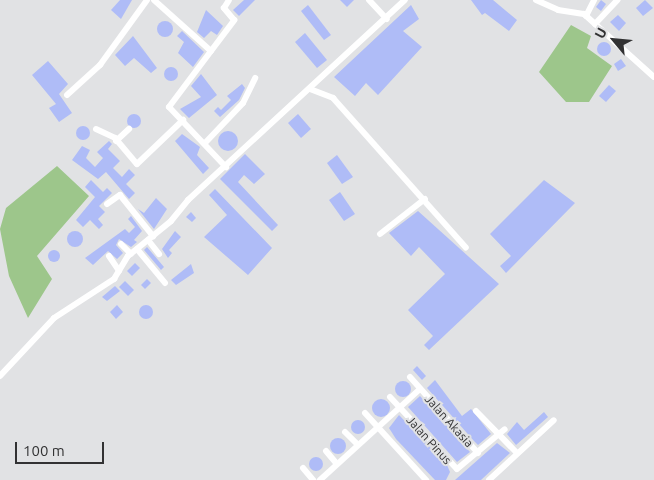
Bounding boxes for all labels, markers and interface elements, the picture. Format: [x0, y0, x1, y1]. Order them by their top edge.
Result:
north arrow [589, 15, 639, 65]
text: U [591, 25, 610, 41]
street label: Jalan Akasia [422, 392, 476, 450]
street label: Jalan Pinus [404, 413, 454, 467]
scale bar [18, 432, 106, 464]
text: 100 m [23, 442, 65, 459]

